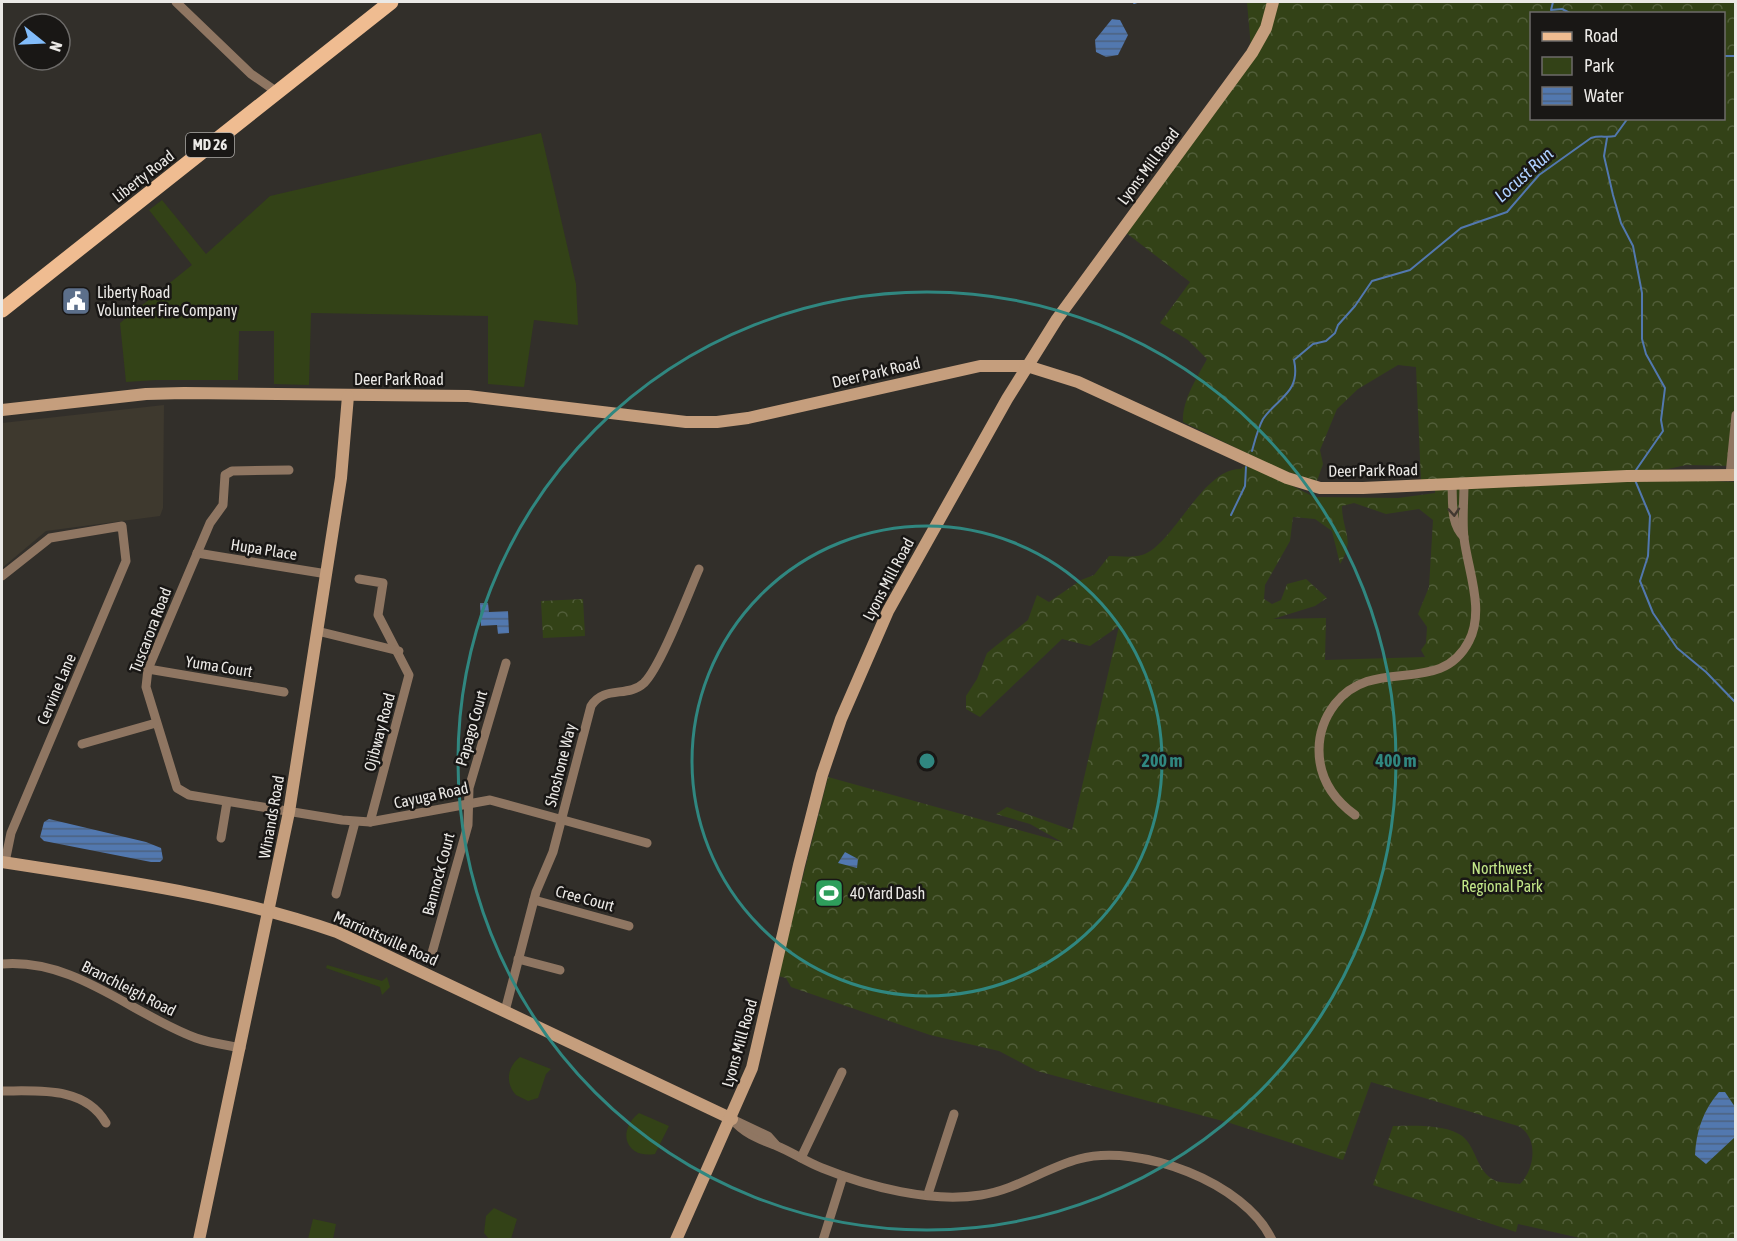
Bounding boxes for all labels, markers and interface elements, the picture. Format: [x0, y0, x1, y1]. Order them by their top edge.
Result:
north arrow [12, 12, 72, 72]
legend [1530, 12, 1725, 120]
text: Road [1584, 25, 1618, 46]
text: N [46, 39, 66, 54]
text: Park [1584, 55, 1614, 76]
text: Water [1584, 85, 1624, 106]
street label: Lyons Mill Road [1113, 124, 1183, 208]
road number: MD 26 [186, 133, 234, 157]
water label: Locust Run [1490, 143, 1557, 206]
street label: Liberty Road [109, 146, 178, 206]
place label: Liberty Road Volunteer Fire Company [97, 283, 238, 320]
public building icon: Liberty Road Volunteer Fire Company [60, 285, 92, 317]
street label: Deer Park Road [830, 353, 922, 391]
street label: Deer Park Road [354, 370, 444, 388]
street label: Deer Park Road [1328, 460, 1418, 480]
one-way arrow [1447, 507, 1460, 517]
street label: Hupa Place [229, 535, 298, 564]
street label: Lyons Mill Road [859, 535, 918, 624]
street label: Tuscarora Road [126, 585, 174, 675]
street label: Cervine Lane [33, 651, 79, 727]
street label: Yuma Court [184, 652, 254, 680]
street label: Papago Court [452, 688, 491, 768]
street label: Ojibway Road [360, 691, 399, 773]
street label: Shoshone Way [541, 721, 580, 809]
text: 200 m [1142, 750, 1182, 771]
text: 400 m [1375, 750, 1416, 771]
centre of rings [917, 751, 937, 771]
street label: Winands Road [255, 774, 287, 860]
street label: Cayuga Road [392, 778, 470, 813]
street label: Bannock Court [418, 830, 458, 917]
park label: Northwest Regional Park [1461, 859, 1543, 896]
sports icon: 40 Yard Dash [813, 877, 845, 909]
street label: Cree Court [554, 882, 617, 915]
place label: 40 Yard Dash [850, 884, 925, 902]
street label: Marriottsville Road [331, 907, 441, 969]
street label: Branchleigh Road [78, 957, 179, 1020]
street label: Lyons Mill Road [718, 997, 761, 1089]

